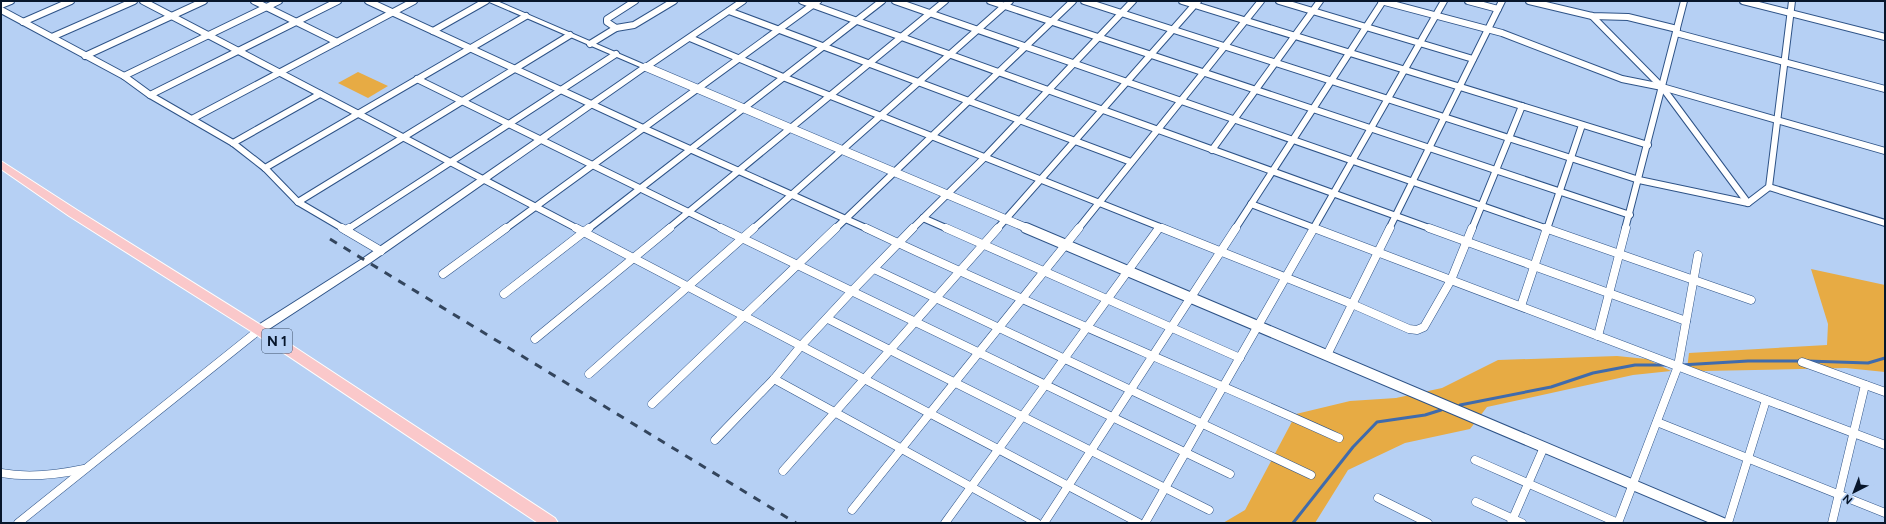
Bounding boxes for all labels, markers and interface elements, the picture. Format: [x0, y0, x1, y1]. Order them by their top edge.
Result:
road number: N 1 [262, 329, 292, 353]
north arrow [1834, 472, 1874, 512]
text: N [1840, 491, 1855, 507]

